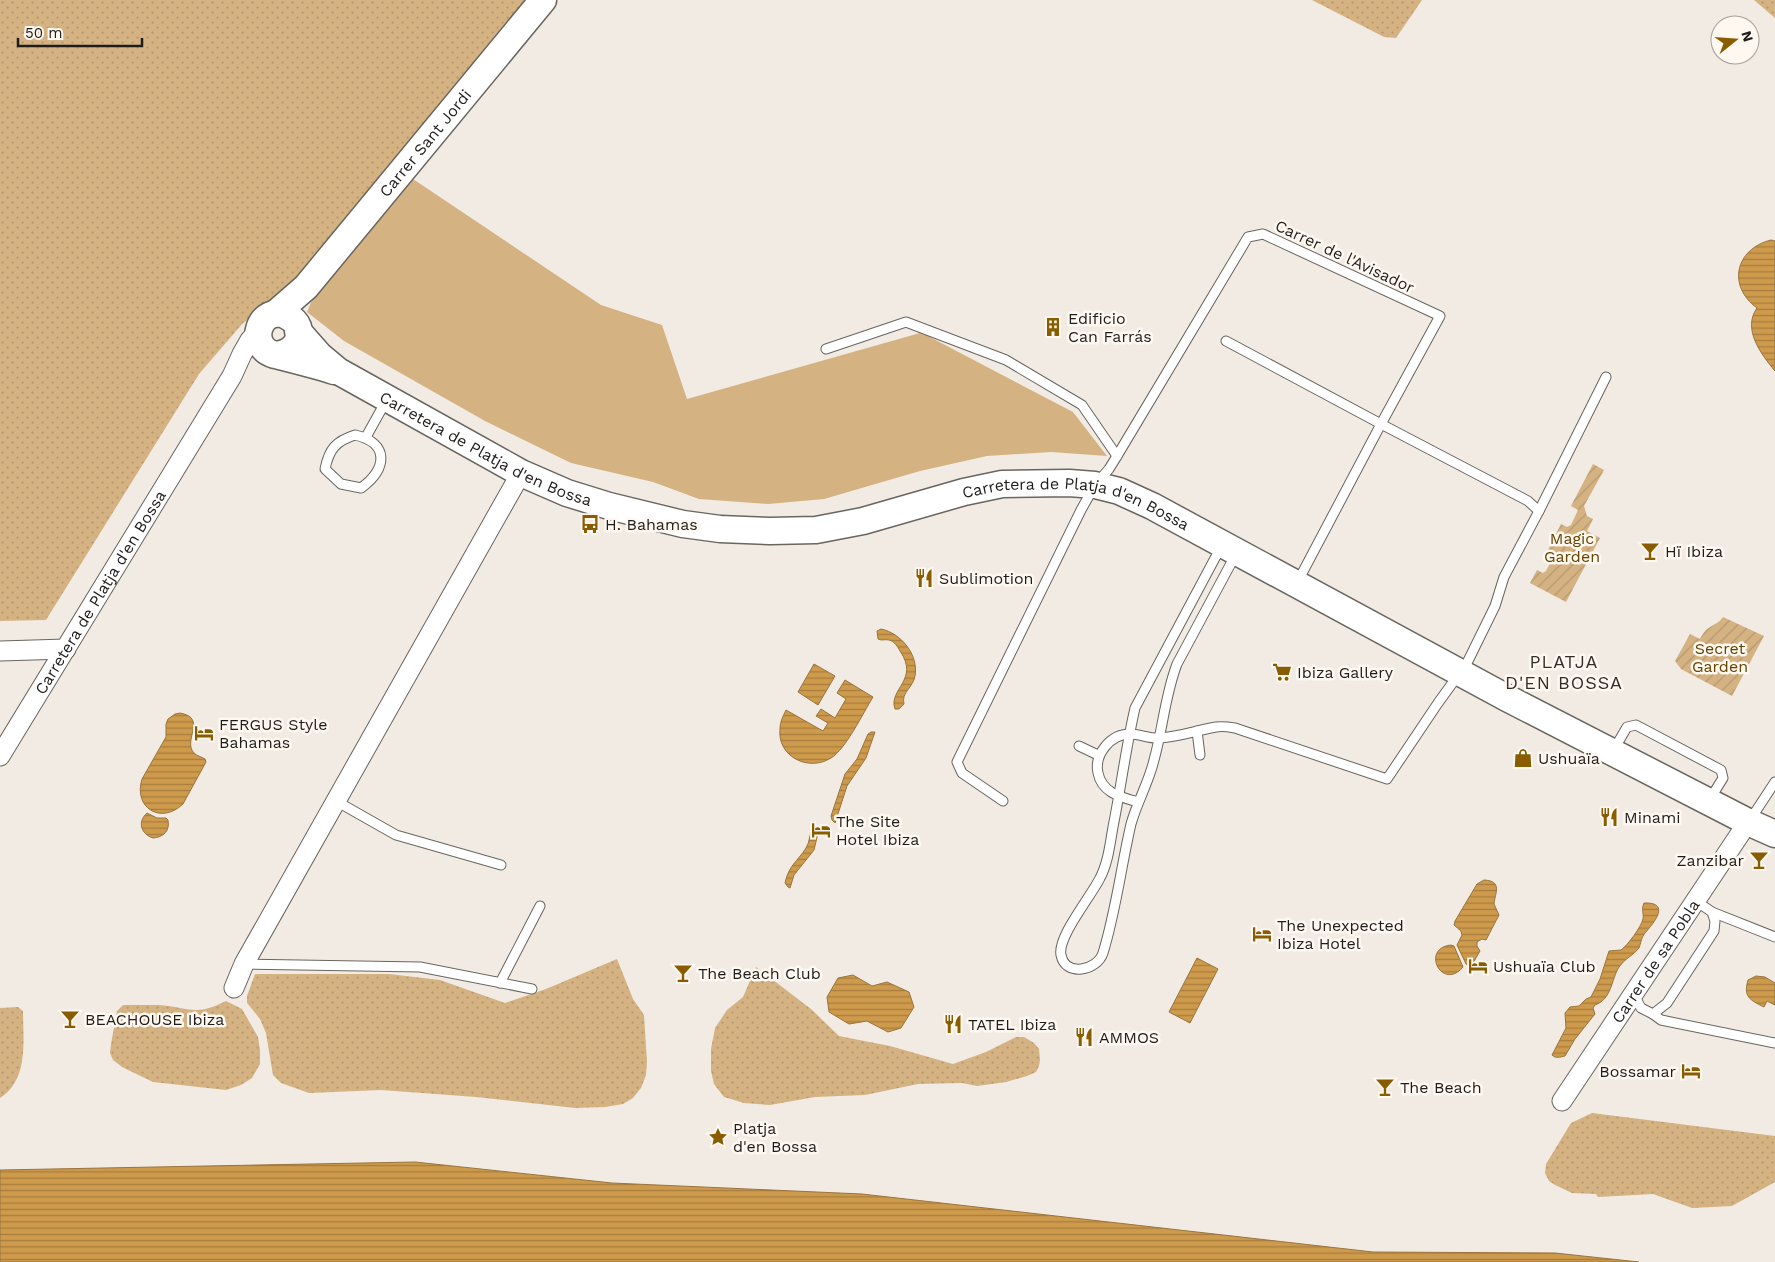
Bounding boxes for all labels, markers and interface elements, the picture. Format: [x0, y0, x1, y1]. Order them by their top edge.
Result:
scale bar [18, 15, 141, 47]
north arrow [1710, 15, 1760, 65]
text: 50 m [25, 24, 62, 42]
text: N [1738, 29, 1757, 43]
street label: Carrer Sant Jordi [376, 86, 475, 201]
street label: Carrer de l'Avisador [1272, 216, 1418, 297]
place label: Edificio Can Farrás [1068, 309, 1152, 346]
building icon: Edificio Can Farrás [1042, 316, 1064, 338]
street label: Carretera de Platja d'en Bossa [376, 387, 594, 510]
street label: Carretera de Platja d'en Bossa [960, 474, 1192, 534]
street label: Carretera de Platja d'en Bossa [31, 487, 170, 698]
bus stop icon: H. Bahamas [579, 513, 601, 535]
place label: H. Bahamas [605, 515, 698, 534]
park label: Magic Garden [1544, 529, 1600, 566]
bar icon: Hï Ibiza [1639, 540, 1661, 562]
place label: Hï Ibiza [1665, 542, 1723, 561]
restaurant icon: Sublimotion [913, 567, 935, 589]
place label: Sublimotion [939, 569, 1033, 588]
park label: Secret Garden [1692, 639, 1748, 676]
district label: PLATJA D'EN BOSSA [1505, 651, 1623, 693]
supermarket icon: Ibiza Gallery [1271, 661, 1293, 683]
place label: Ibiza Gallery [1297, 663, 1394, 682]
place label: FERGUS Style Bahamas [219, 715, 327, 752]
hotel icon: FERGUS Style Bahamas [193, 722, 215, 744]
shop icon: Ushuaïa [1512, 747, 1534, 769]
place label: Ushuaïa [1538, 749, 1600, 768]
restaurant icon: Minami [1598, 806, 1620, 828]
place label: Minami [1624, 808, 1680, 827]
place label: The Site Hotel Ibiza [836, 812, 919, 849]
hotel icon: The Site Hotel Ibiza [810, 819, 832, 841]
bar icon: Zanzibar [1748, 849, 1770, 871]
place label: Zanzibar [1677, 851, 1744, 870]
street label: Carrer de sa Pobla [1608, 896, 1704, 1027]
place label: The Unexpected Ibiza Hotel [1277, 916, 1404, 953]
hotel icon: The Unexpected Ibiza Hotel [1251, 923, 1273, 945]
hotel icon: Ushuaïa Club [1467, 955, 1489, 977]
place label: Ushuaïa Club [1493, 957, 1596, 976]
bar icon: The Beach Club [672, 962, 694, 984]
place label: The Beach Club [698, 964, 821, 983]
bar icon: BEACHOUSE Ibiza [59, 1008, 81, 1030]
place label: BEACHOUSE Ibiza [85, 1010, 224, 1029]
restaurant icon: TATEL Ibiza [942, 1013, 964, 1035]
place label: TATEL Ibiza [968, 1015, 1056, 1034]
restaurant icon: AMMOS [1073, 1026, 1095, 1048]
place label: AMMOS [1099, 1028, 1159, 1047]
hotel icon: Bossamar [1680, 1060, 1702, 1082]
place label: Bossamar [1599, 1062, 1676, 1081]
bar icon: The Beach [1374, 1076, 1396, 1098]
place label: The Beach [1400, 1078, 1482, 1097]
place label: Platja d'en Bossa [733, 1119, 817, 1156]
place icon: Platja d'en Bossa [707, 1126, 729, 1148]

